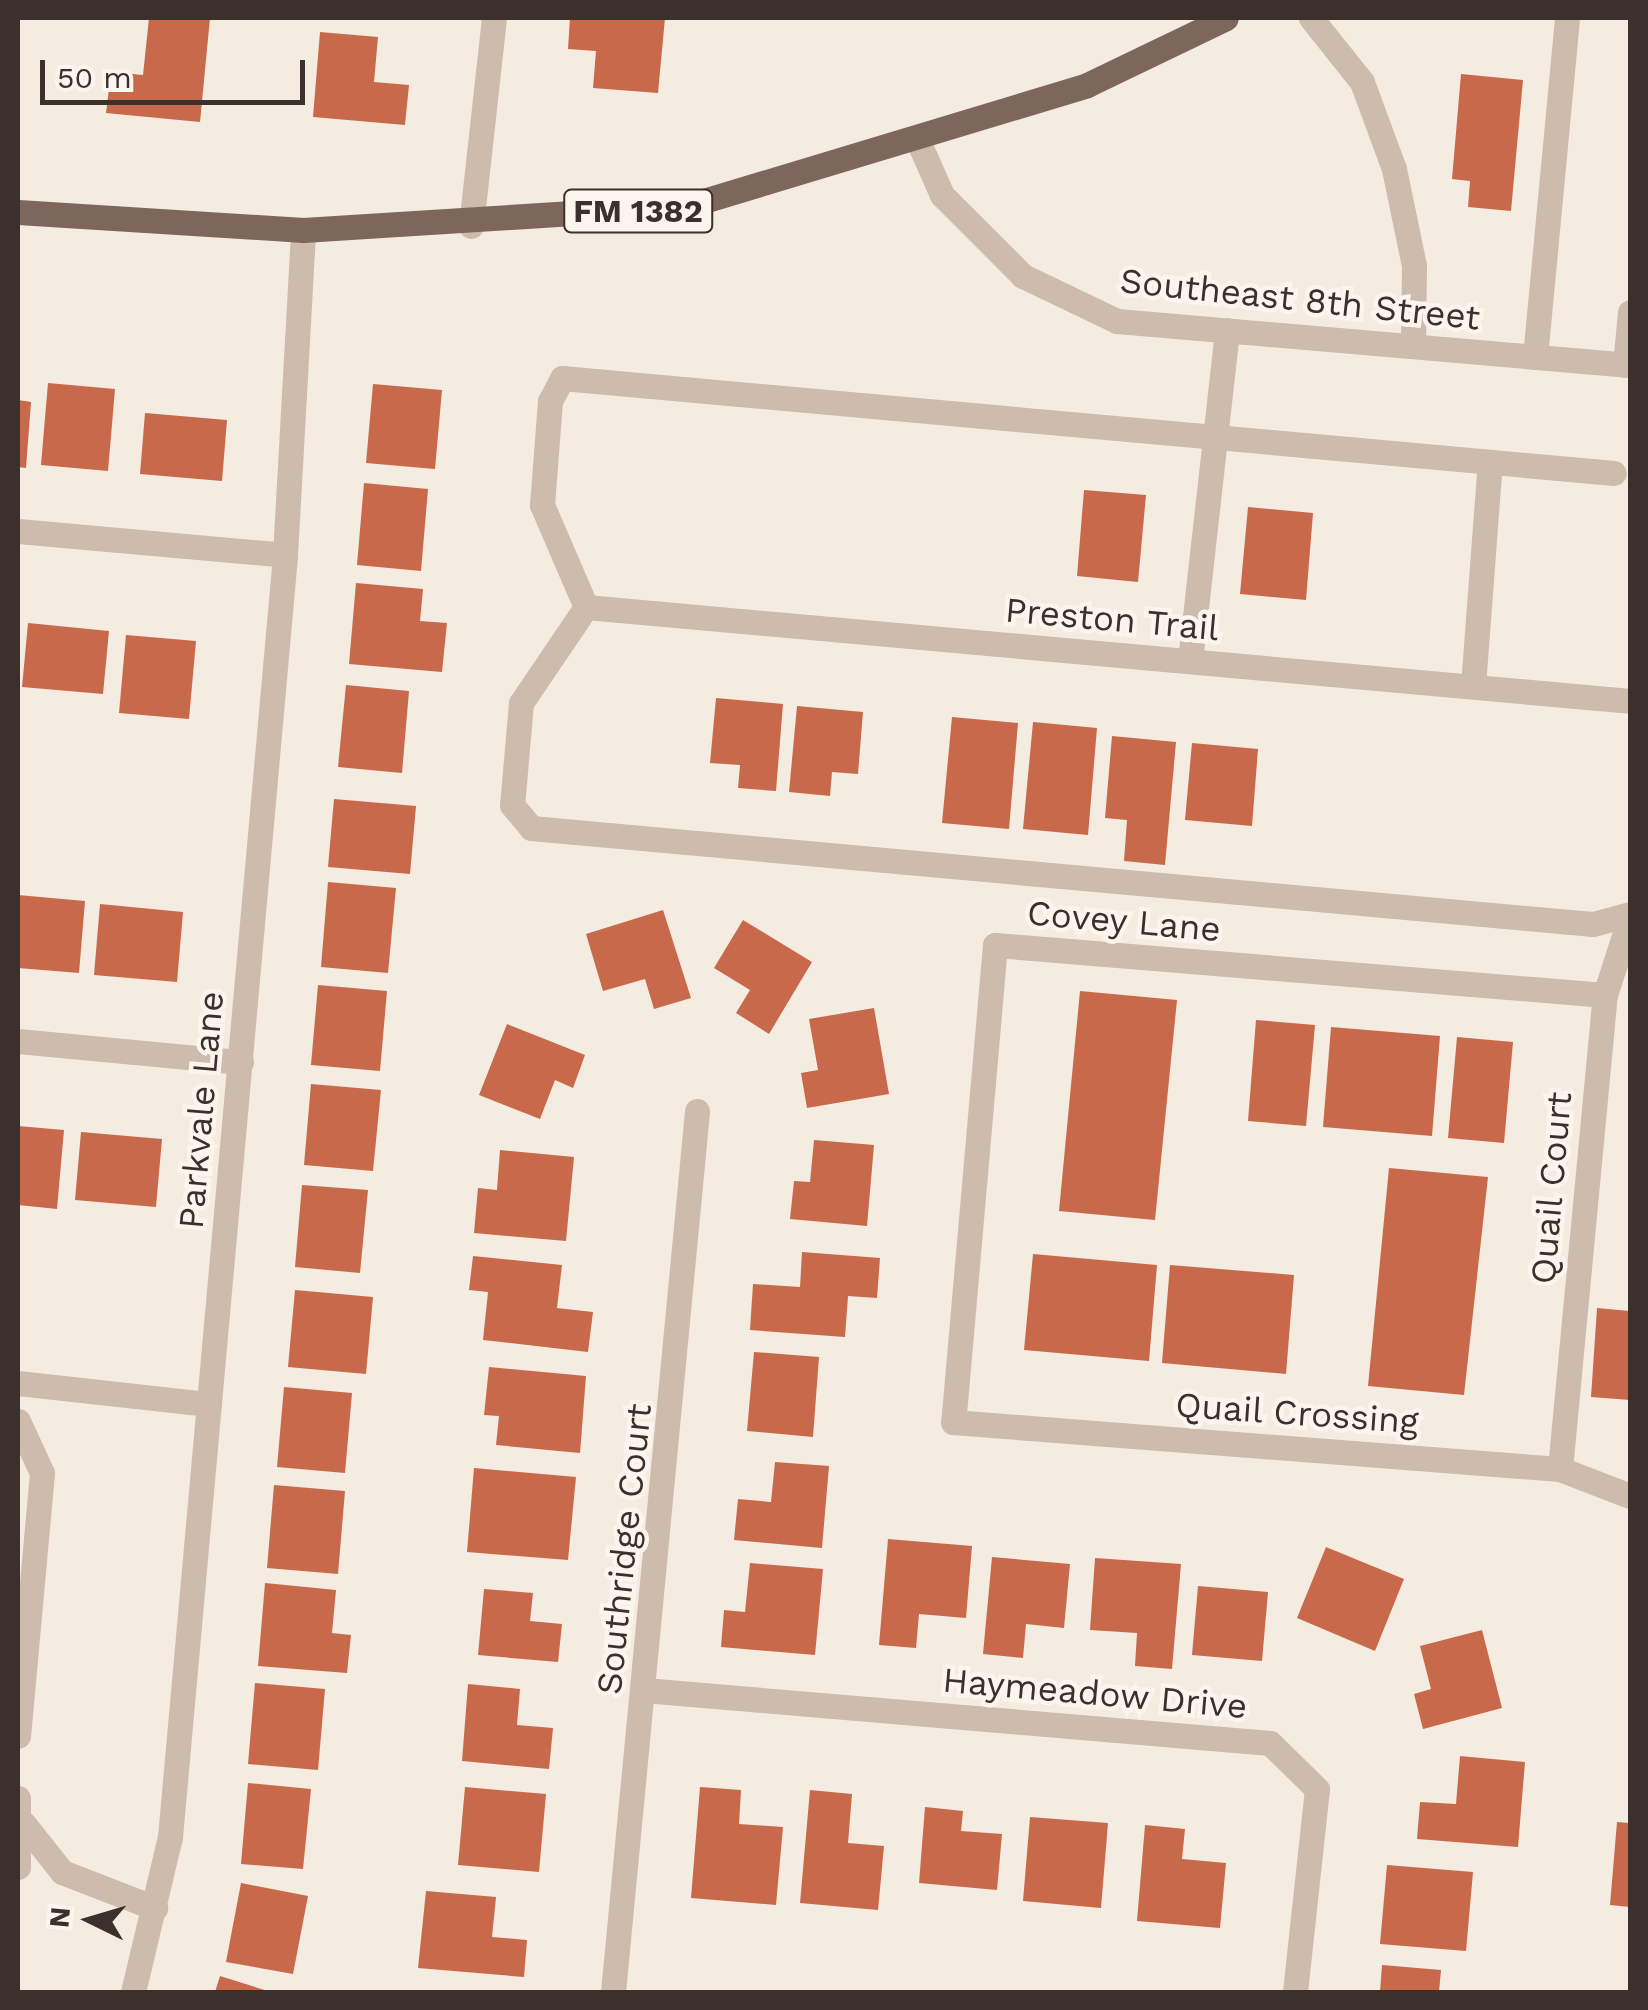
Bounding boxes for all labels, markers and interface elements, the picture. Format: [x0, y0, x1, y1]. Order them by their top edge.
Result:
scale bar [45, 40, 310, 102]
text: 50 m [57, 60, 132, 95]
road number: FM 1382 [563, 184, 713, 238]
street label: Southeast 8th Street [1118, 259, 1482, 339]
street label: Preston Trail [1003, 589, 1221, 649]
street label: Covey Lane [1025, 892, 1223, 950]
street label: Parkvale Lane [170, 989, 232, 1231]
street label: Quail Court [1522, 1090, 1580, 1286]
street label: Quail Crossing [1173, 1384, 1421, 1442]
street label: Southridge Court [588, 1402, 660, 1696]
street label: Haymeadow Drive [941, 1659, 1249, 1727]
north arrow [40, 1870, 140, 1970]
text: N [42, 1906, 77, 1929]

